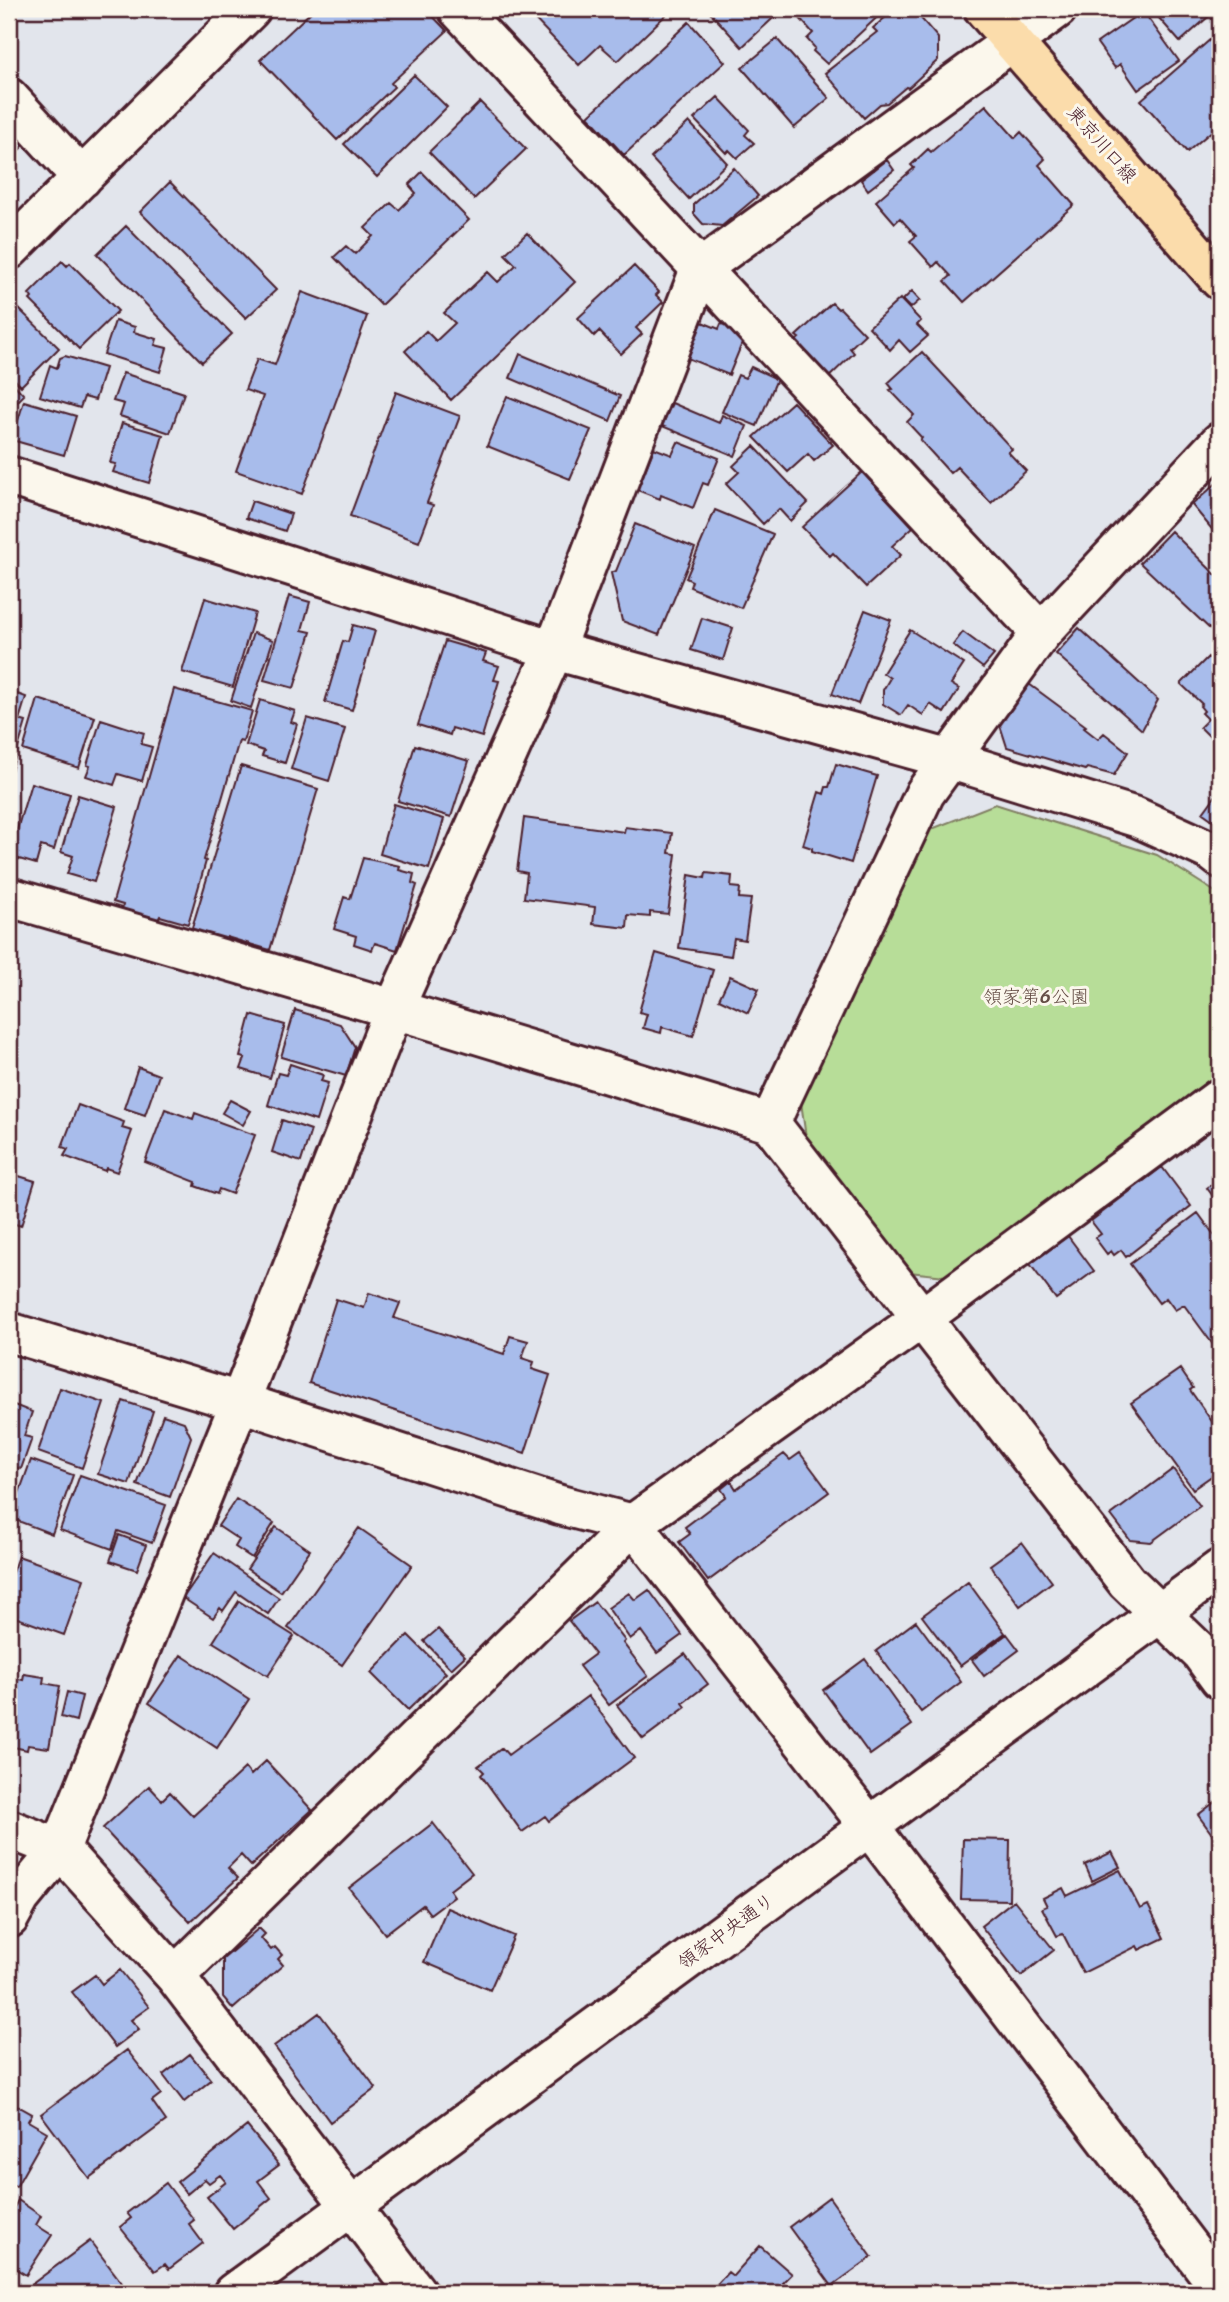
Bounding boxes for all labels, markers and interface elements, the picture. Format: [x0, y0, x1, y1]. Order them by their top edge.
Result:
street label: 東京川口線 [1058, 97, 1146, 191]
park label: 領家第6公園 [983, 980, 1089, 1013]
street label: 領家中央通り [670, 1884, 782, 1978]

